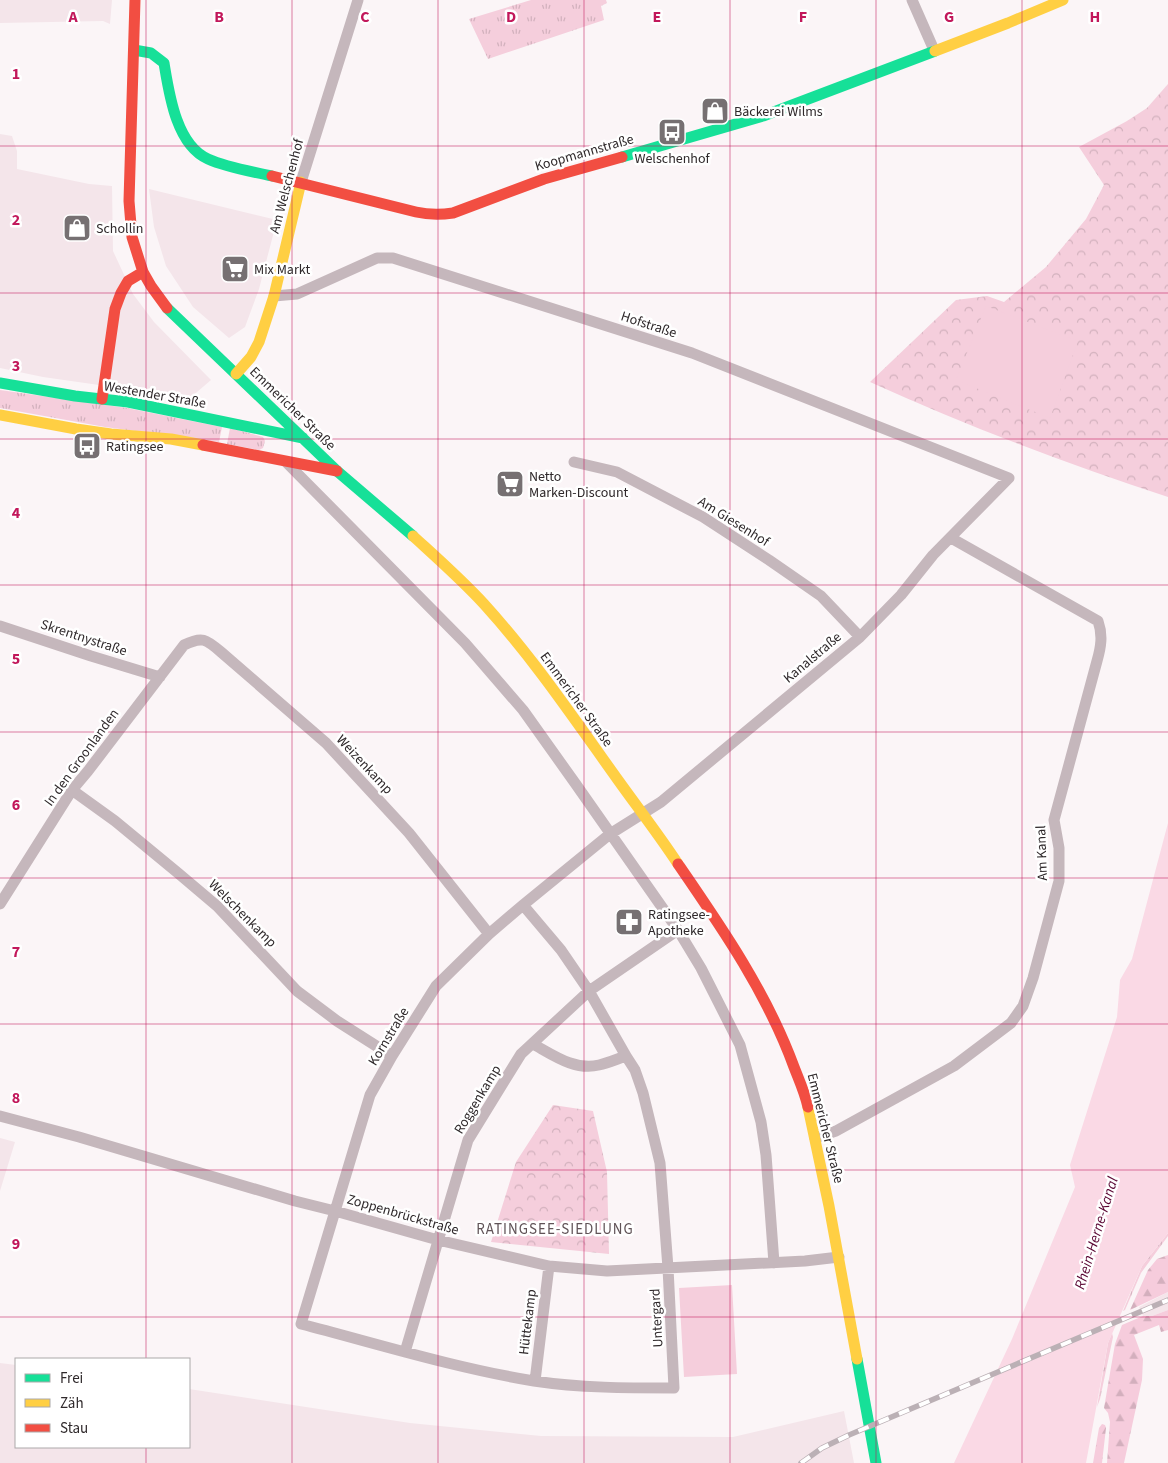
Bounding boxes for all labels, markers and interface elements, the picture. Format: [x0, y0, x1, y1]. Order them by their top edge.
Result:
text: A [67, 6, 78, 28]
text: B [214, 6, 224, 28]
text: C [360, 6, 370, 28]
text: D [506, 6, 516, 28]
text: E [653, 6, 661, 28]
text: F [799, 6, 807, 28]
text: G [944, 6, 954, 28]
text: H [1090, 6, 1100, 28]
text: 1 [12, 63, 20, 85]
shop icon: Bäckerei Wilms [700, 96, 730, 126]
place label: Bäckerei Wilms [734, 102, 823, 122]
bus stop icon: Welschenhof [657, 117, 687, 147]
street label: Koopmannstraße [533, 129, 636, 177]
street label: Am Welschenhof [265, 136, 309, 236]
place label: Welschenhof [634, 149, 711, 169]
text: 2 [12, 209, 20, 231]
shop icon: Schollin [62, 213, 92, 243]
place label: Schollin [96, 219, 143, 239]
supermarket icon: Mix Markt [220, 254, 250, 284]
place label: Mix Markt [254, 260, 310, 280]
street label: Hofstraße [618, 307, 679, 343]
text: 3 [12, 355, 20, 377]
street label: Emmericher Straße [245, 362, 340, 455]
street label: Westender Straße [102, 376, 208, 414]
bus stop icon: Ratingsee [72, 431, 102, 461]
place label: Ratingsee [106, 437, 163, 457]
place label: Netto Marken-Discount [529, 467, 629, 503]
supermarket icon: Netto Marken-Discount [495, 469, 525, 499]
street label: Am Giesenhof [694, 492, 774, 552]
text: 4 [12, 502, 21, 524]
street label: Skrentnystraße [38, 615, 129, 661]
street label: Kanalstraße [779, 627, 846, 688]
text: 5 [12, 648, 20, 670]
street label: Emmericher Straße [535, 648, 617, 751]
street label: In den Groonlanden [40, 705, 124, 810]
street label: Weizenkamp [331, 730, 397, 799]
text: 6 [12, 794, 20, 816]
street label: Am Kanal [1031, 824, 1053, 881]
street label: Welschenkamp [204, 875, 281, 952]
place label: Ratingsee- Apotheke [648, 905, 710, 941]
pharmacy icon: Ratingsee- Apotheke [614, 907, 644, 937]
text: 7 [12, 941, 20, 963]
street label: Kornstraße [364, 1003, 414, 1070]
street label: Roggenkamp [449, 1061, 506, 1138]
street label: Emmericher Straße [802, 1071, 848, 1185]
text: 8 [12, 1087, 20, 1109]
water label: Rhein-Herne-Kanal [1069, 1174, 1124, 1292]
street label: Zoppenbrückstraße [344, 1189, 461, 1240]
district label: RATINGSEE-SIEDLUNG [476, 1219, 634, 1240]
text: 9 [12, 1233, 20, 1255]
street label: Hüttekamp [514, 1288, 542, 1356]
street label: Untergard [645, 1288, 669, 1348]
legend [15, 1358, 190, 1448]
text: Frei [60, 1368, 83, 1389]
text: Zäh [60, 1393, 84, 1414]
text: Stau [60, 1418, 88, 1439]

